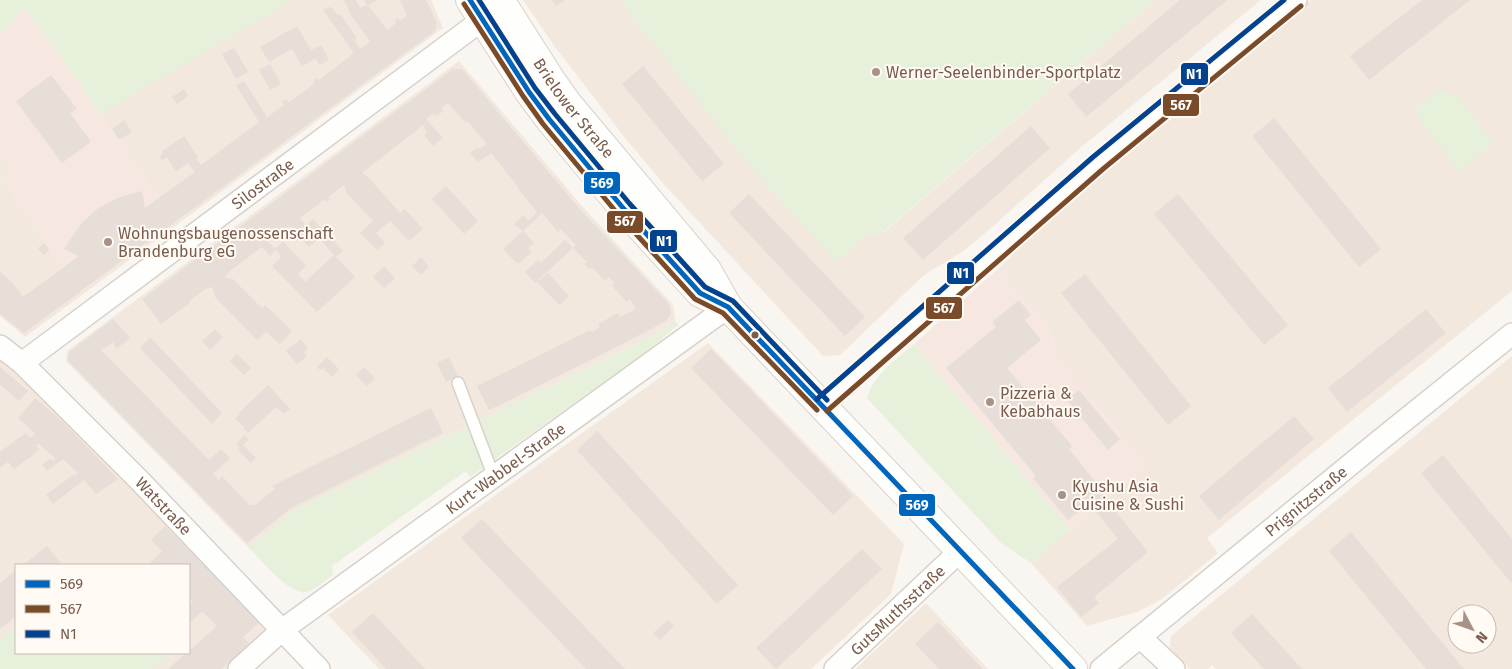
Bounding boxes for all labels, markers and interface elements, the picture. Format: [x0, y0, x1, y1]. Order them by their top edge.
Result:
street label: Brielower Straße [529, 55, 618, 162]
line badge: N1 [1180, 62, 1209, 86]
place label: Werner-Seelenbinder-Sportplatz [886, 63, 1121, 82]
marker: Werner-Seelenbinder-Sportplatz [870, 66, 882, 78]
text: N1 [1186, 66, 1202, 83]
line badge: 567 [1162, 93, 1200, 117]
text: 567 [1170, 97, 1192, 114]
street label: Silostraße [228, 155, 298, 214]
line badge: 569 [583, 171, 621, 195]
text: 569 [590, 175, 614, 192]
line badge: 567 [606, 210, 644, 234]
text: 567 [614, 213, 636, 230]
place label: Wohnungsbaugenossenschaft Brandenburg eG [118, 224, 334, 261]
line badge: N1 [649, 229, 678, 253]
text: N1 [656, 233, 672, 250]
marker: Wohnungsbaugenossenschaft Brandenburg eG [102, 236, 114, 248]
line badge: N1 [946, 261, 975, 285]
text: N1 [953, 265, 969, 282]
line badge: 567 [925, 296, 963, 320]
text: 567 [933, 300, 955, 317]
unlabelled marker [750, 330, 760, 340]
place label: Pizzeria & Kebabhaus [1000, 384, 1080, 421]
marker: Pizzeria & Kebabhaus [984, 396, 996, 408]
street label: Kurt-Wabbel-Straße [442, 419, 569, 518]
street label: Prignitzstraße [1261, 462, 1351, 541]
street label: Watstraße [131, 473, 195, 539]
place label: Kyushu Asia Cuisine & Sushi [1072, 477, 1184, 514]
marker: Kyushu Asia Cuisine & Sushi [1056, 489, 1068, 501]
line badge: 569 [898, 493, 936, 517]
text: 569 [905, 497, 929, 514]
street label: GutsMuthsstraße [847, 561, 949, 659]
legend [15, 564, 190, 654]
text: 569 [60, 575, 83, 593]
text: 567 [60, 600, 82, 618]
north arrow [1447, 604, 1497, 654]
text: N1 [60, 625, 77, 643]
text: N [1472, 628, 1491, 646]

